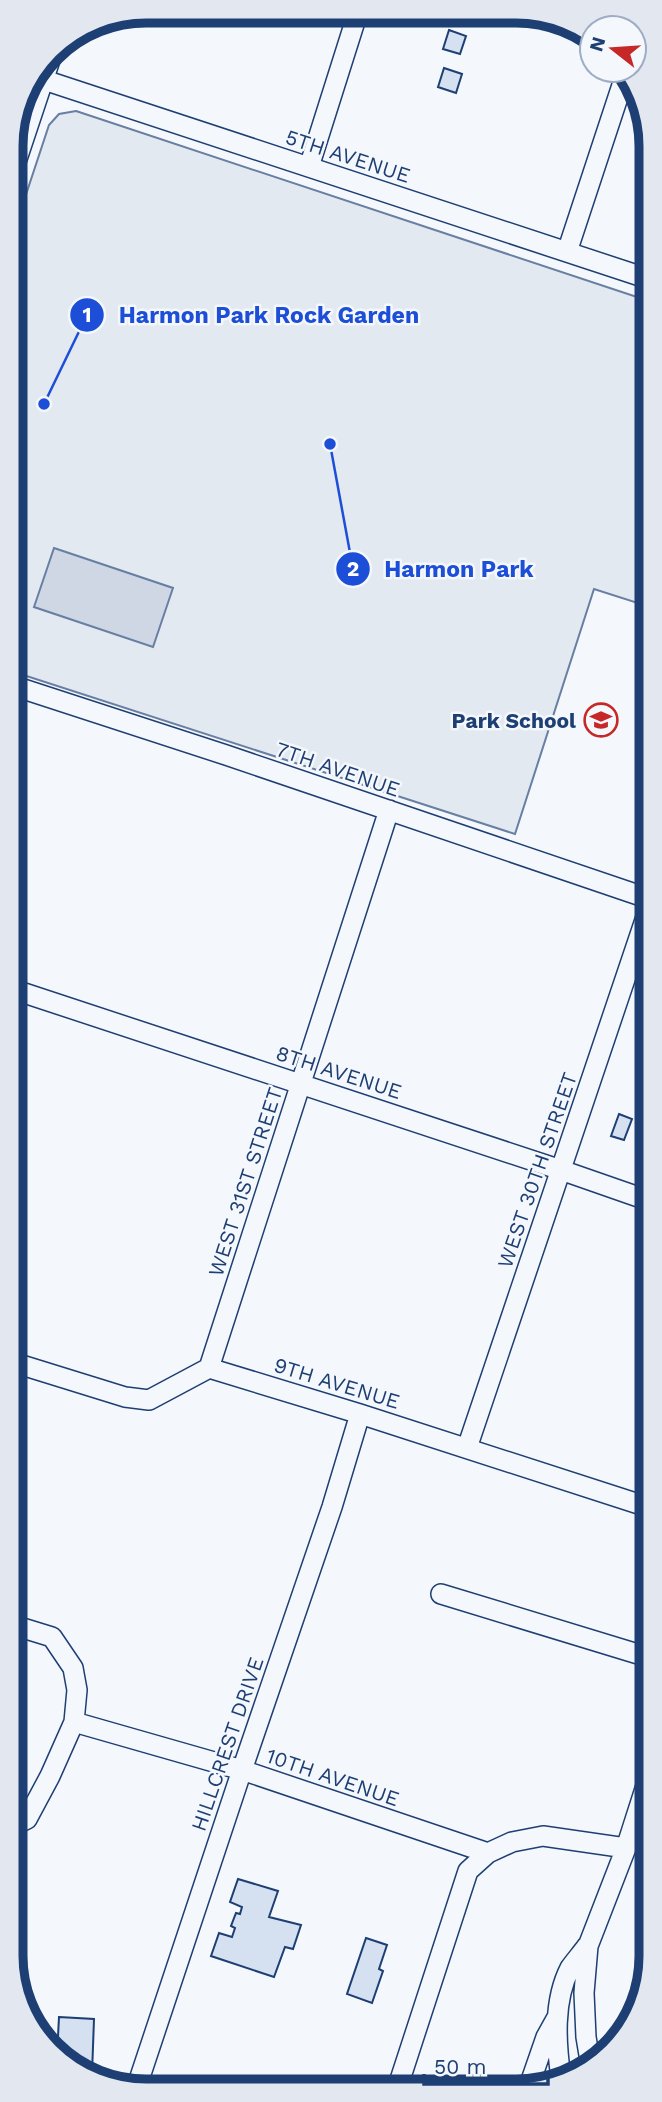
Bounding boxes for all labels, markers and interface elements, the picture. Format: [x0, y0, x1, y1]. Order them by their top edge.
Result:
north arrow [578, 14, 648, 84]
text: N [584, 34, 610, 54]
street label: 5TH AVENUE [282, 124, 414, 188]
callout: Harmon Park Rock Garden [70, 293, 434, 337]
text: 1 [82, 302, 92, 327]
text: Harmon Park Rock Garden [119, 302, 419, 329]
callout: Harmon Park [335, 547, 548, 591]
text: 2 [347, 556, 359, 581]
text: Harmon Park [384, 556, 534, 583]
school or university icon: Park School [582, 701, 620, 739]
place label: Park School [452, 708, 576, 733]
street label: 7TH AVENUE [273, 736, 403, 802]
street label: 8TH AVENUE [273, 1040, 405, 1104]
street label: WEST 30TH STREET [492, 1069, 582, 1271]
street label: WEST 31ST STREET [203, 1084, 287, 1280]
street label: 9TH AVENUE [271, 1352, 403, 1414]
street label: HILLCREST DRIVE [185, 1654, 269, 1834]
street label: 10TH AVENUE [263, 1743, 403, 1811]
scale bar [424, 2042, 548, 2086]
text: 50 m [434, 2054, 486, 2079]

